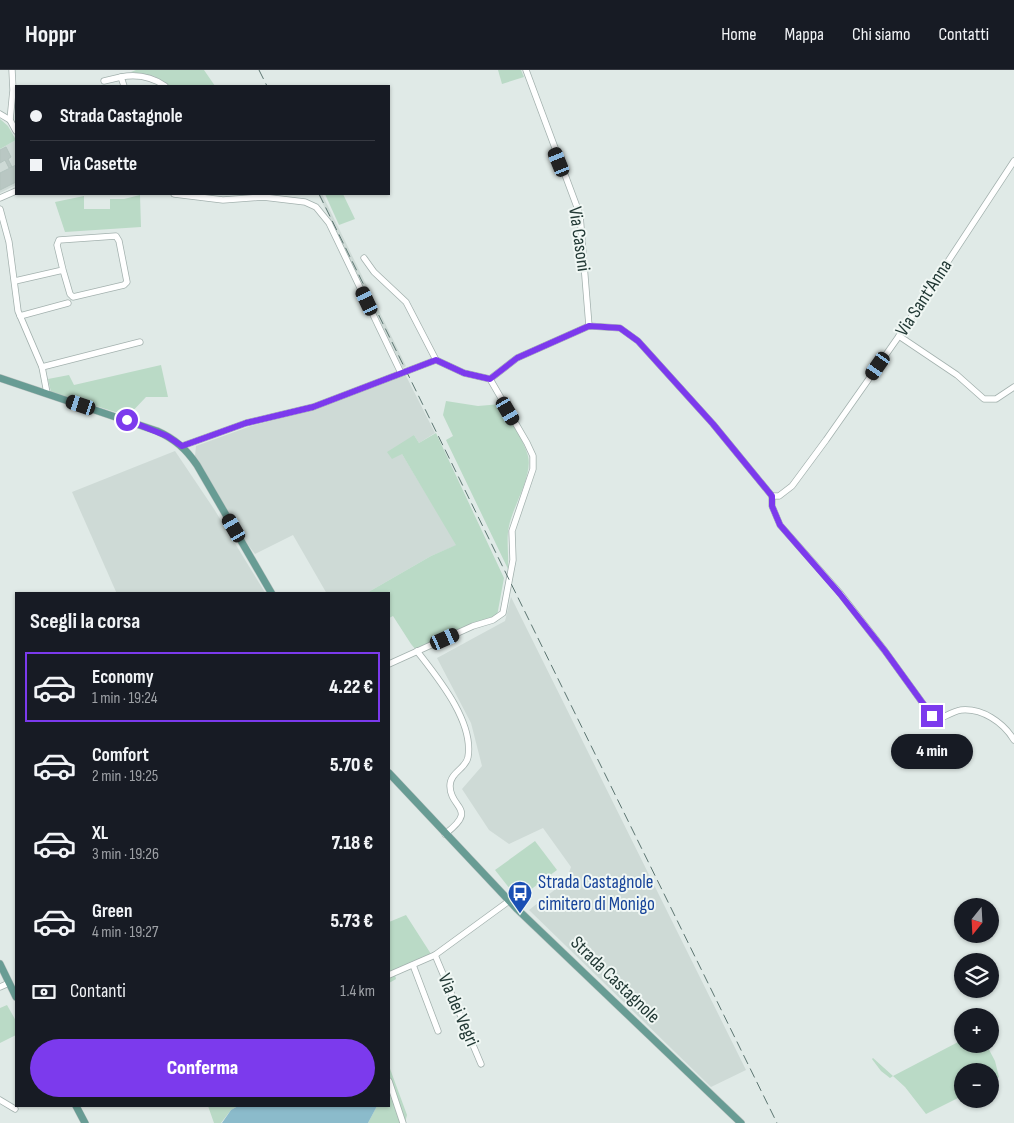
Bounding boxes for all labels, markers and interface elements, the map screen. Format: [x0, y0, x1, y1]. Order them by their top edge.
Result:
text: Hoppr [25, 20, 76, 49]
text: Home [721, 24, 757, 45]
text: Mappa [785, 24, 824, 45]
text: Chi siamo [852, 24, 910, 45]
text: Contatti [938, 24, 989, 45]
text: Strada Castagnole [60, 105, 183, 128]
car [546, 145, 571, 179]
text: Via Casette [60, 153, 137, 176]
street label: Via Casoni [563, 205, 595, 273]
street label: Via Sant'Anna [891, 255, 957, 341]
car [353, 284, 380, 318]
car [863, 349, 892, 383]
car [64, 393, 97, 417]
car [494, 394, 521, 428]
route start [116, 409, 138, 431]
car [220, 511, 247, 545]
text: Scegli la corsa [30, 608, 140, 635]
car [428, 626, 461, 652]
icon: car [32, 665, 77, 710]
text: Economy [92, 666, 154, 689]
text: 4.22 € [329, 676, 373, 699]
text: 1 min · 19:24 [92, 689, 157, 708]
route end [921, 705, 943, 727]
callout: 4 min [891, 734, 973, 768]
text: 4 min [916, 742, 948, 761]
icon: car [32, 743, 77, 788]
text: Comfort [92, 744, 149, 767]
text: 5.70 € [330, 754, 373, 777]
text: 2 min · 19:25 [92, 767, 158, 786]
icon: car [32, 821, 77, 866]
text: XL [92, 822, 108, 845]
text: 7.18 € [332, 832, 373, 855]
text: 3 min · 19:26 [92, 845, 159, 864]
place label: Strada Castagnole cimitero di Monigo [538, 871, 655, 916]
bus stop icon: Strada Castagnole cimitero di Monigo [507, 880, 533, 914]
north arrow [954, 898, 999, 942]
map controls [954, 898, 999, 1108]
icon: car [32, 899, 77, 944]
text: Green [92, 900, 132, 923]
text: 5.73 € [330, 910, 373, 933]
text: 4 min · 19:27 [92, 923, 158, 942]
street label: Strada Castagnole [565, 932, 665, 1028]
button: layers [954, 953, 999, 998]
street label: Via dei Vegri [432, 970, 484, 1050]
icon: cash [30, 978, 58, 1006]
text: Contanti [70, 980, 126, 1003]
text: 1.4 km [340, 982, 375, 1001]
button: + [954, 1008, 999, 1053]
button: Conferma [30, 1039, 375, 1097]
button: − [954, 1063, 999, 1108]

